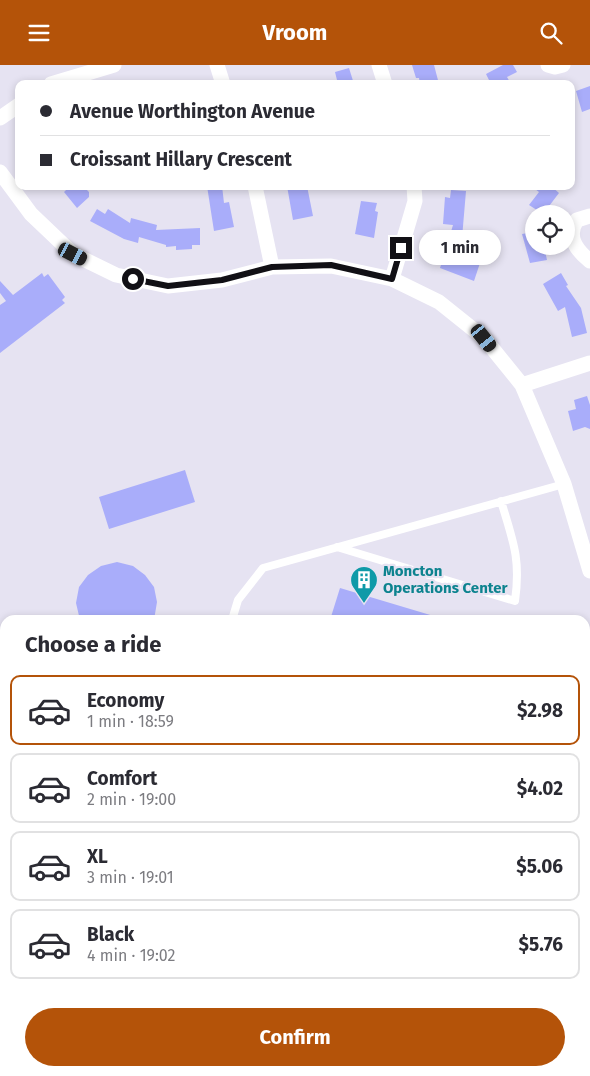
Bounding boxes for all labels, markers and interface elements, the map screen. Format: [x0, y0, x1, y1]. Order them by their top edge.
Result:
icon: menu [25, 19, 53, 47]
text: Vroom [263, 19, 327, 46]
icon: search [537, 19, 565, 47]
text: Avenue Worthington Avenue [70, 100, 315, 123]
text: Croissant Hillary Crescent [70, 148, 292, 171]
map controls [525, 205, 575, 255]
button: locate [525, 205, 575, 255]
callout: 1 min [418, 231, 501, 265]
route end [390, 237, 412, 259]
text: 1 min [441, 238, 479, 257]
car [56, 241, 89, 267]
route start [122, 268, 144, 290]
car [468, 322, 499, 354]
place label: Moncton Operations Center [383, 562, 509, 597]
building icon: Moncton Operations Center [349, 565, 379, 604]
text: Choose a ride [25, 631, 161, 658]
icon: car [27, 688, 72, 733]
text: Economy [87, 689, 164, 712]
text: $2.98 [517, 699, 563, 722]
text: 1 min · 18:59 [87, 712, 174, 731]
icon: car [27, 766, 72, 811]
text: Comfort [87, 767, 157, 790]
text: $4.02 [517, 777, 563, 800]
text: 2 min · 19:00 [87, 790, 176, 809]
icon: car [27, 844, 72, 889]
text: XL [87, 845, 108, 868]
text: $5.06 [516, 855, 563, 878]
text: 3 min · 19:01 [87, 868, 174, 887]
icon: car [27, 922, 72, 967]
text: Black [87, 923, 134, 946]
text: $5.76 [519, 933, 563, 956]
text: 4 min · 19:02 [87, 946, 176, 965]
button: Confirm [25, 1008, 565, 1066]

